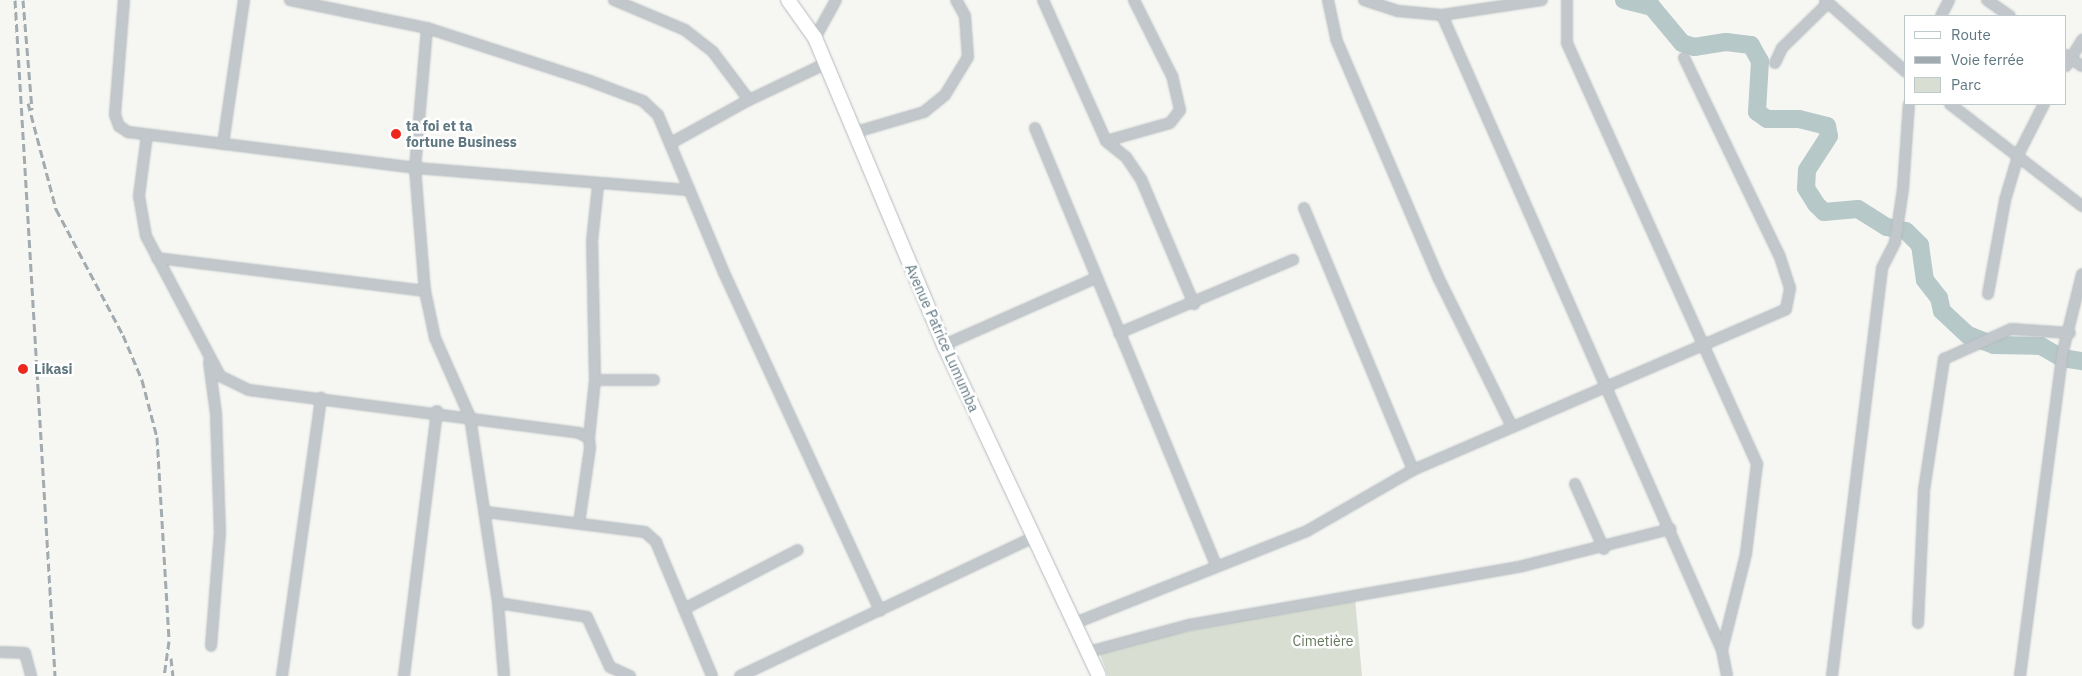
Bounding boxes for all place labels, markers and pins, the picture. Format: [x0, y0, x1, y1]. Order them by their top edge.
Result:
place label: ta foi et ta fortune Business [406, 118, 517, 150]
marker: ta foi et ta fortune Business [390, 128, 402, 140]
place label: Likasi [34, 361, 73, 377]
marker: Likasi [16, 362, 30, 376]

